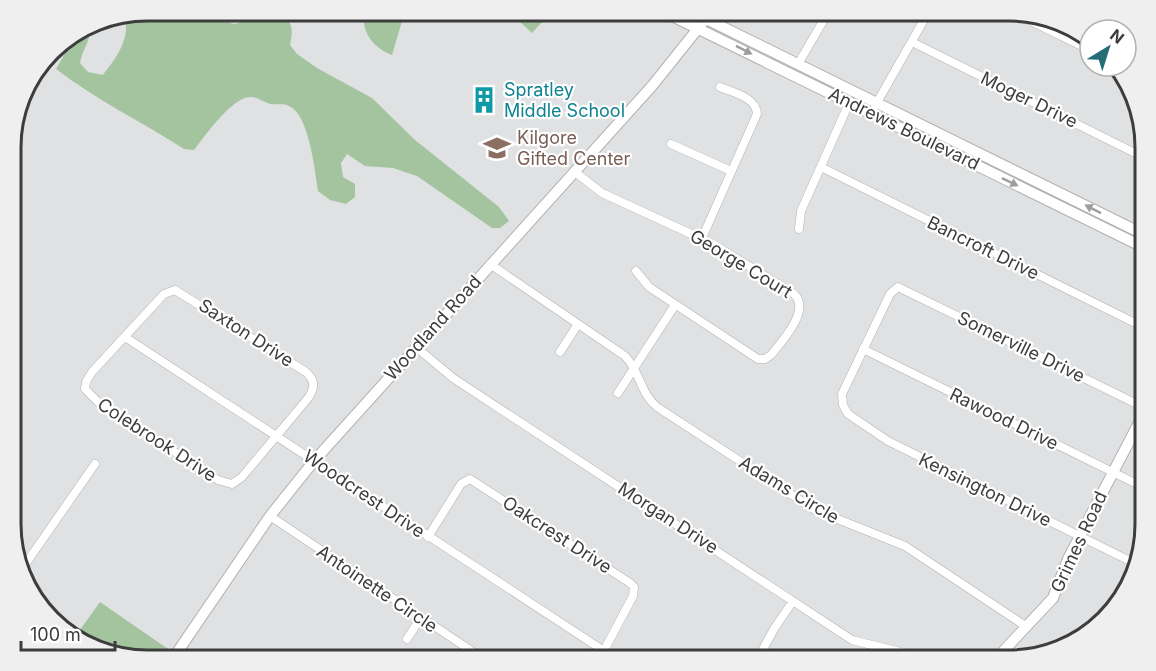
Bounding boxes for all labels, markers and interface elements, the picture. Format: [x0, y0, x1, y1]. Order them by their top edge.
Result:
north arrow [1078, 18, 1138, 78]
text: N [1106, 25, 1128, 48]
one-way arrow [736, 45, 753, 54]
street label: Moger Drive [977, 67, 1081, 132]
place label: Spratley Middle School [504, 79, 625, 121]
street label: Andrews Boulevard [825, 83, 983, 174]
building icon: Spratley Middle School [469, 85, 499, 115]
place label: Kilgore Gifted Center [517, 127, 631, 169]
school or university icon: Kilgore Gifted Center [482, 133, 512, 163]
one-way arrow [1002, 177, 1019, 186]
one-way arrow [1084, 205, 1101, 214]
street label: Bancroft Drive [924, 211, 1043, 284]
street label: George Court [686, 225, 796, 302]
street label: Woodland Road [380, 271, 485, 384]
street label: Saxton Drive [195, 294, 298, 371]
street label: Somerville Drive [954, 307, 1088, 386]
street label: Rawood Drive [946, 383, 1062, 454]
street label: Colebrook Drive [94, 393, 221, 486]
street label: Woodcrest Drive [300, 445, 429, 542]
street label: Kensington Drive [915, 448, 1055, 531]
street label: Adams Circle [735, 451, 843, 528]
street label: Morgan Drive [614, 477, 722, 558]
street label: Grimes Road [1046, 488, 1111, 596]
street label: Oakcrest Drive [499, 492, 616, 578]
street label: Antoinette Circle [313, 540, 442, 637]
scale bar [21, 614, 116, 652]
text: 100 m [30, 624, 81, 645]

